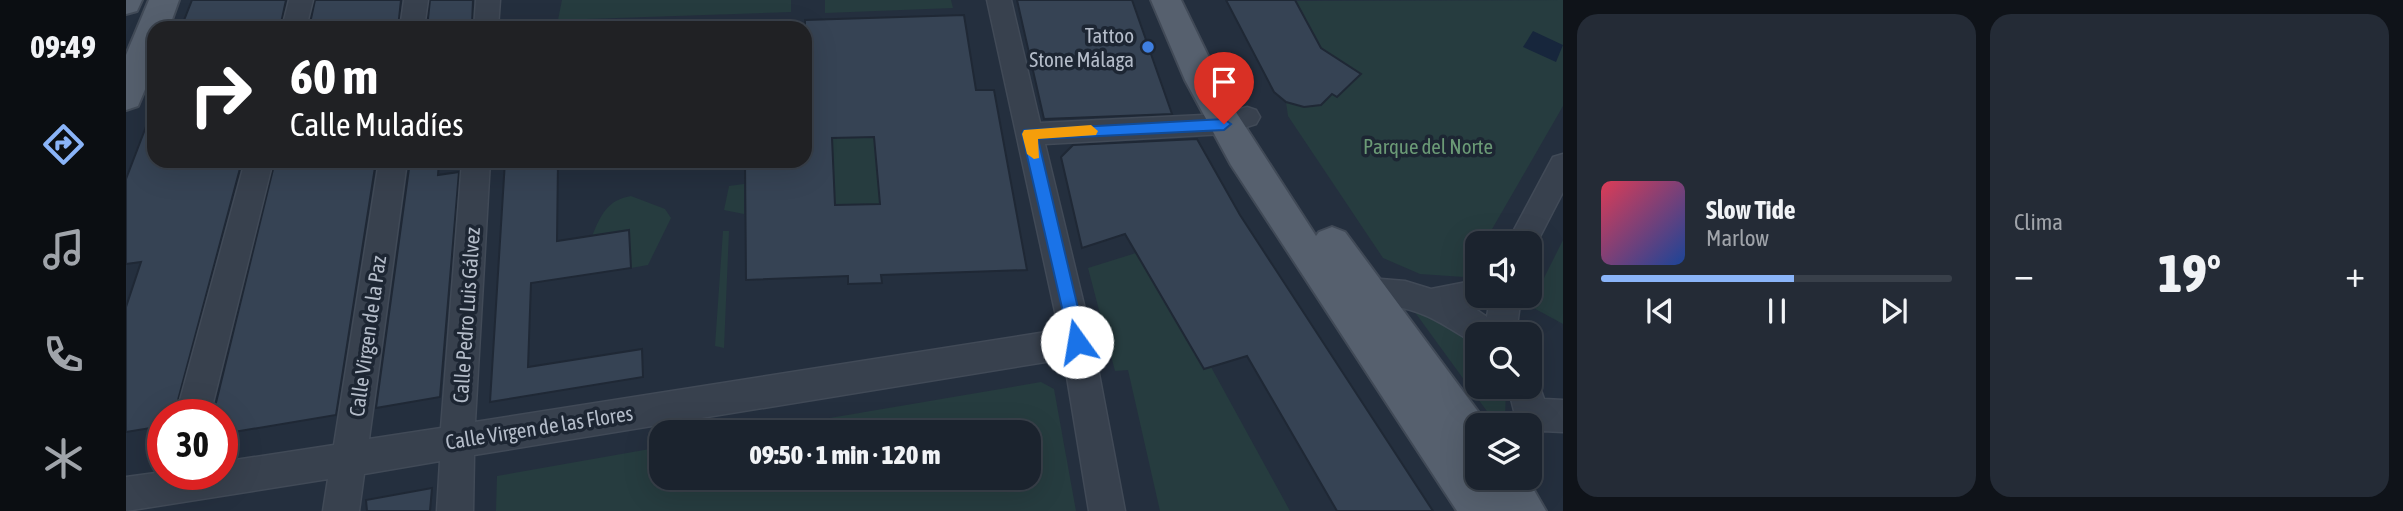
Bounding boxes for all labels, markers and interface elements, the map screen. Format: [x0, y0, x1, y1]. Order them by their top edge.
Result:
place label: Tattoo Stone Málaga [1029, 23, 1134, 71]
text: 09:49 [30, 28, 96, 65]
marker: Tattoo Stone Málaga [1140, 39, 1156, 55]
text: 60 m [290, 48, 378, 104]
icon: right [175, 49, 266, 140]
pin [1194, 52, 1254, 124]
icon: arrive [1205, 63, 1243, 101]
text: Calle Muladíes [290, 106, 463, 143]
icon: directions [39, 120, 88, 169]
park label: Parque del Norte [1363, 134, 1493, 158]
text: Slow Tide [1706, 195, 1796, 225]
text: Clima [2014, 209, 2063, 235]
icon: music [39, 225, 88, 274]
text: Marlow [1706, 225, 1769, 251]
street label: Calle Pedro Luis Gálvez [448, 226, 484, 404]
map controls [1465, 231, 1542, 490]
button: sound [1465, 231, 1542, 308]
text: 19° [2158, 243, 2221, 303]
text: − [2014, 252, 2034, 295]
text: + [2345, 252, 2365, 295]
street label: Calle Virgen de la Paz [344, 254, 390, 418]
icon: previous [1641, 292, 1679, 330]
icon: pause [1758, 292, 1796, 330]
icon: next [1875, 292, 1913, 330]
position arrow [1040, 305, 1114, 379]
button: search [1465, 322, 1542, 399]
icon: phone [39, 330, 88, 379]
speed limit sign: 30 [147, 399, 238, 490]
street label: Calle Virgen de las Flores [444, 400, 634, 454]
button: layers [1465, 413, 1542, 490]
icon: climate [39, 434, 88, 483]
text: 09:50 · 1 min · 120 m [750, 440, 940, 470]

